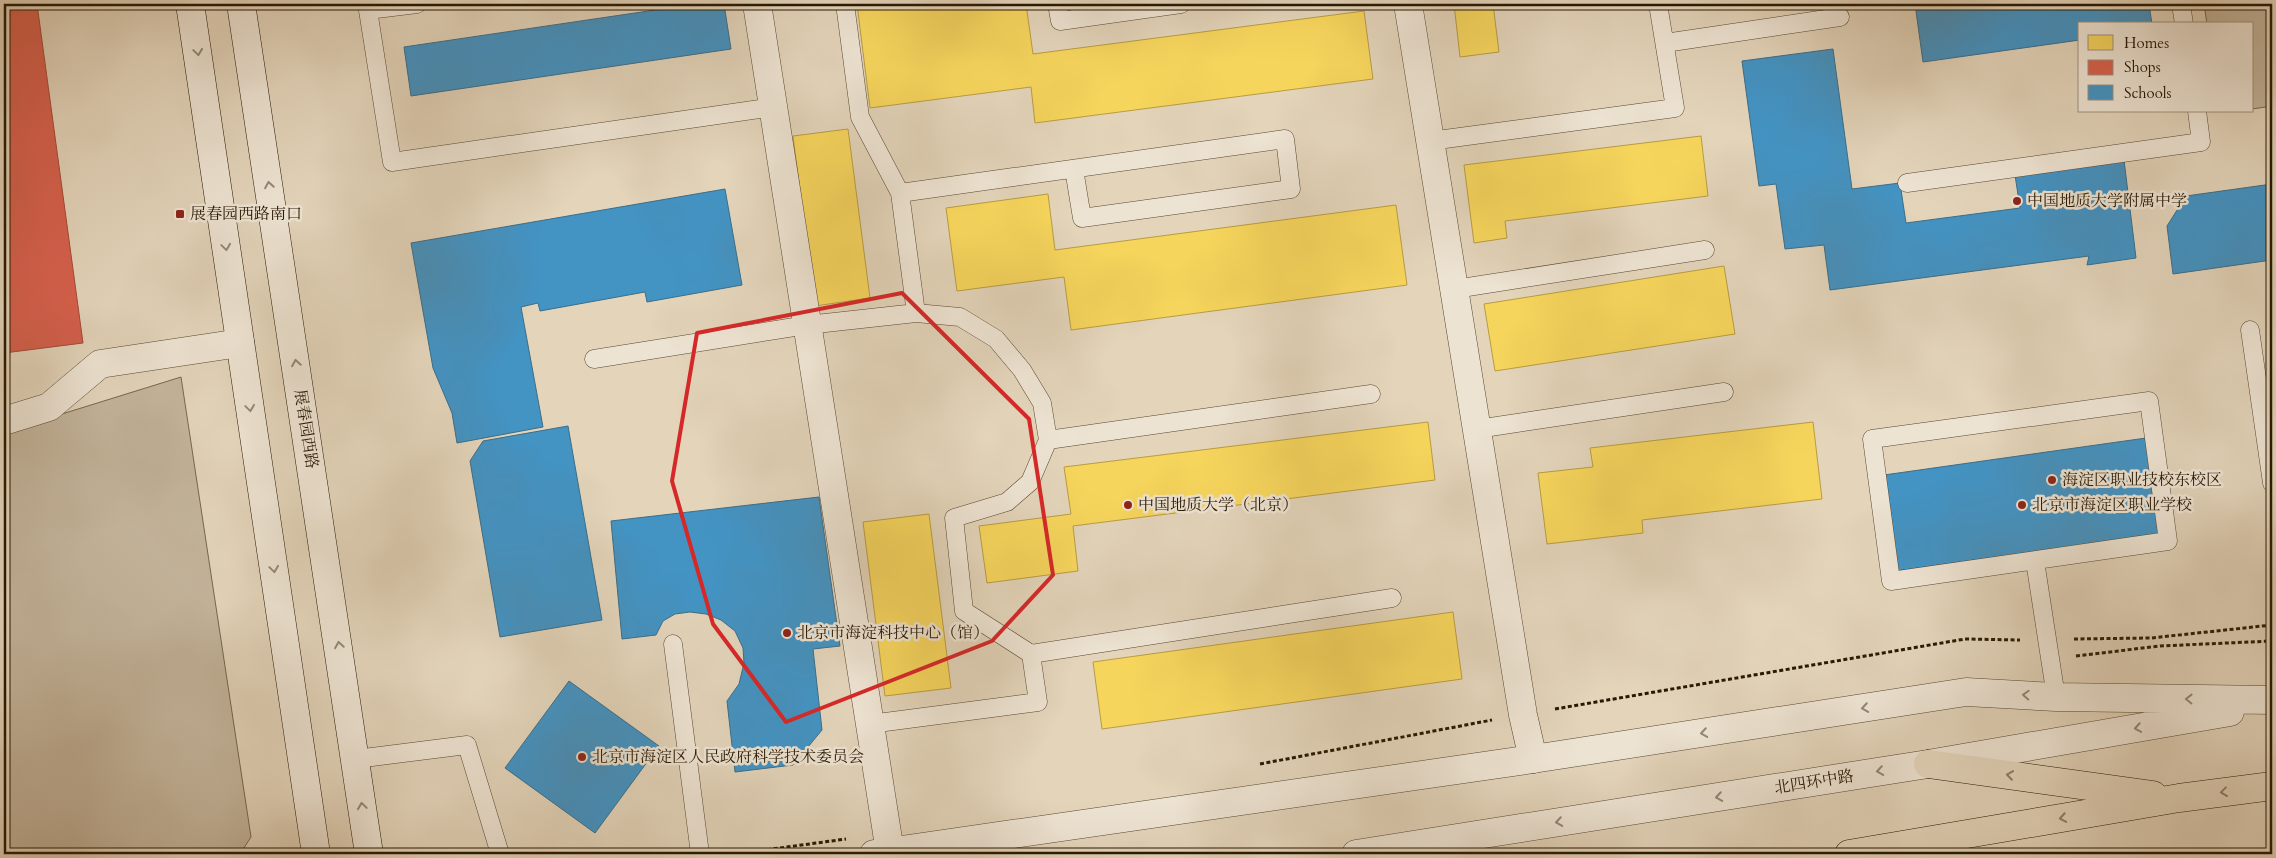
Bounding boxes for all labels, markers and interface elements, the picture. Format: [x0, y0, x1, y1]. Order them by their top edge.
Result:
legend [2078, 22, 2254, 112]
text: Homes [2124, 33, 2169, 53]
one-way arrow [192, 48, 202, 56]
text: Shops [2124, 57, 2161, 77]
text: Schools [2124, 83, 2172, 103]
one-way arrow [264, 181, 274, 190]
place label: 中国地质大学附属中学 [2027, 190, 2187, 212]
marker: 中国地质大学附属中学 [2011, 195, 2023, 207]
place label: 展春园西路南口 [190, 203, 302, 225]
marker: 展春园西路南口 [174, 208, 186, 220]
one-way arrow [221, 243, 231, 252]
one-way arrow [291, 359, 301, 368]
street label: 展春园西路 [289, 388, 323, 470]
one-way arrow [244, 404, 255, 412]
place label: 海淀区职业技校东校区 [2062, 469, 2222, 491]
marker: 海淀区职业技校东校区 [2046, 474, 2058, 486]
place label: 中国地质大学（北京） [1138, 494, 1298, 516]
place label: 北京市海淀区职业学校 [2032, 494, 2192, 516]
marker: 中国地质大学（北京） [1122, 499, 1134, 511]
marker: 北京市海淀区职业学校 [2016, 499, 2028, 511]
one-way arrow [268, 565, 278, 573]
place label: 北京市海淀科技中心（馆） [797, 622, 989, 644]
marker: 北京市海淀科技中心（馆） [781, 627, 793, 639]
one-way arrow [334, 641, 344, 650]
one-way arrow [2022, 690, 2030, 701]
one-way arrow [2184, 694, 2192, 704]
one-way arrow [1861, 703, 1869, 713]
one-way arrow [2134, 722, 2142, 732]
one-way arrow [1700, 727, 1709, 737]
place label: 北京市海淀区人民政府科学技术委员会 [592, 746, 864, 768]
marker: 北京市海淀区人民政府科学技术委员会 [576, 751, 588, 763]
street label: 北四环中路 [1773, 765, 1855, 799]
one-way arrow [1875, 766, 1884, 776]
one-way arrow [2005, 770, 2013, 781]
one-way arrow [2220, 787, 2228, 797]
one-way arrow [1715, 791, 1724, 801]
one-way arrow [357, 802, 368, 810]
one-way arrow [2059, 812, 2068, 822]
one-way arrow [1554, 817, 1563, 827]

